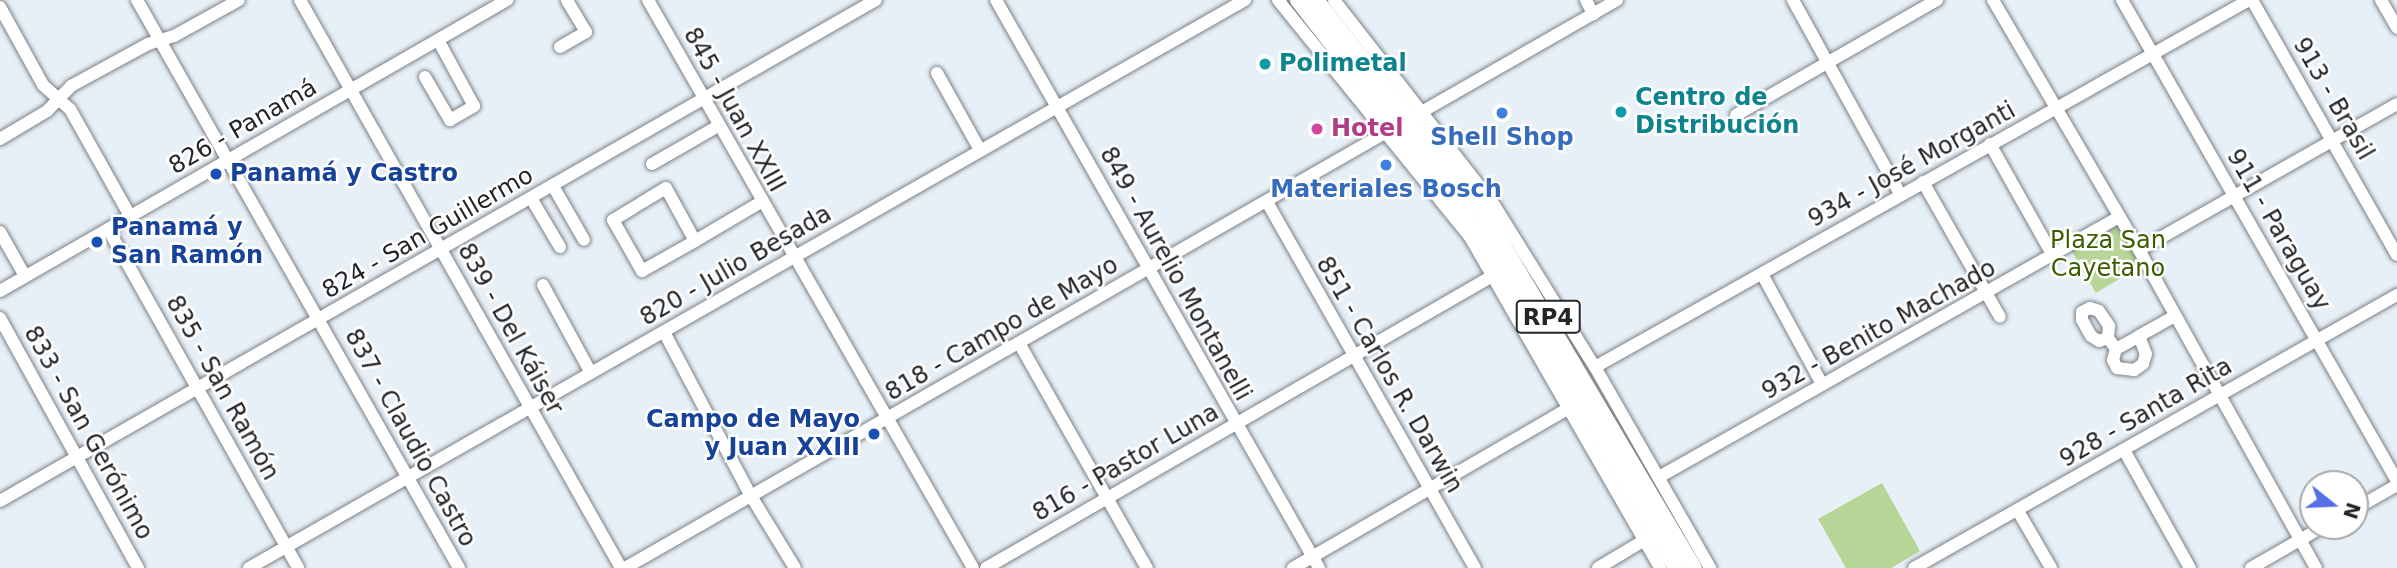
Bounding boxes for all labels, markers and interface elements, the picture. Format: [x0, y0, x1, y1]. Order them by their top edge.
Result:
street label: 845 - Juan XXIII [677, 23, 791, 197]
street label: 913 - Brasil [2286, 33, 2380, 165]
place label: Polimetal [1279, 50, 1407, 78]
marker: Polimetal [1257, 56, 1273, 72]
street label: 826 - Panamá [164, 73, 322, 181]
place label: Centro de Distribución [1635, 84, 1799, 140]
street label: 934 - José Morganti [1803, 96, 2021, 234]
marker: Centro de Distribución [1613, 104, 1629, 120]
marker: Shell Shop [1494, 105, 1510, 121]
place label: Hotel [1331, 115, 1404, 143]
marker: Hotel [1309, 121, 1325, 137]
place label: Shell Shop [1430, 124, 1574, 152]
street label: 849 - Aurelio Montanelli [1093, 142, 1257, 406]
street label: 911 - Paraguay [2220, 144, 2336, 316]
marker: Materiales Bosch [1378, 157, 1394, 173]
place label: Panamá y Castro [230, 160, 458, 188]
street label: 824 - San Guillermo [317, 161, 539, 305]
marker: Panamá y Castro [208, 166, 224, 182]
place label: Materiales Bosch [1270, 176, 1502, 204]
street label: 820 - Julio Besada [635, 200, 837, 332]
place label: Panamá y San Ramón [111, 214, 263, 270]
park label: Plaza San Cayetano [2050, 227, 2166, 283]
marker: Panamá y San Ramón [89, 234, 105, 250]
street label: 839 - Del Káiser [451, 238, 569, 420]
street label: 818 - Campo de Mayo [880, 251, 1124, 407]
street label: 851 - Carlos R. Darwin [1309, 252, 1469, 498]
street label: 932 - Benito Machado [1757, 254, 2001, 406]
street label: 835 - San Ramón [159, 291, 285, 485]
road number: RP4 [1515, 298, 1581, 336]
street label: 833 - San Gerónimo [17, 321, 159, 545]
street label: 837 - Claudio Castro [338, 324, 482, 552]
street label: 928 - Santa Rita [2055, 352, 2237, 474]
street label: 816 - Pastor Luna [1028, 398, 1224, 528]
place label: Campo de Mayo y Juan XXIII [646, 406, 860, 462]
marker: Campo de Mayo y Juan XXIII [866, 426, 882, 442]
north arrow [2299, 470, 2369, 540]
text: N [2339, 500, 2365, 522]

